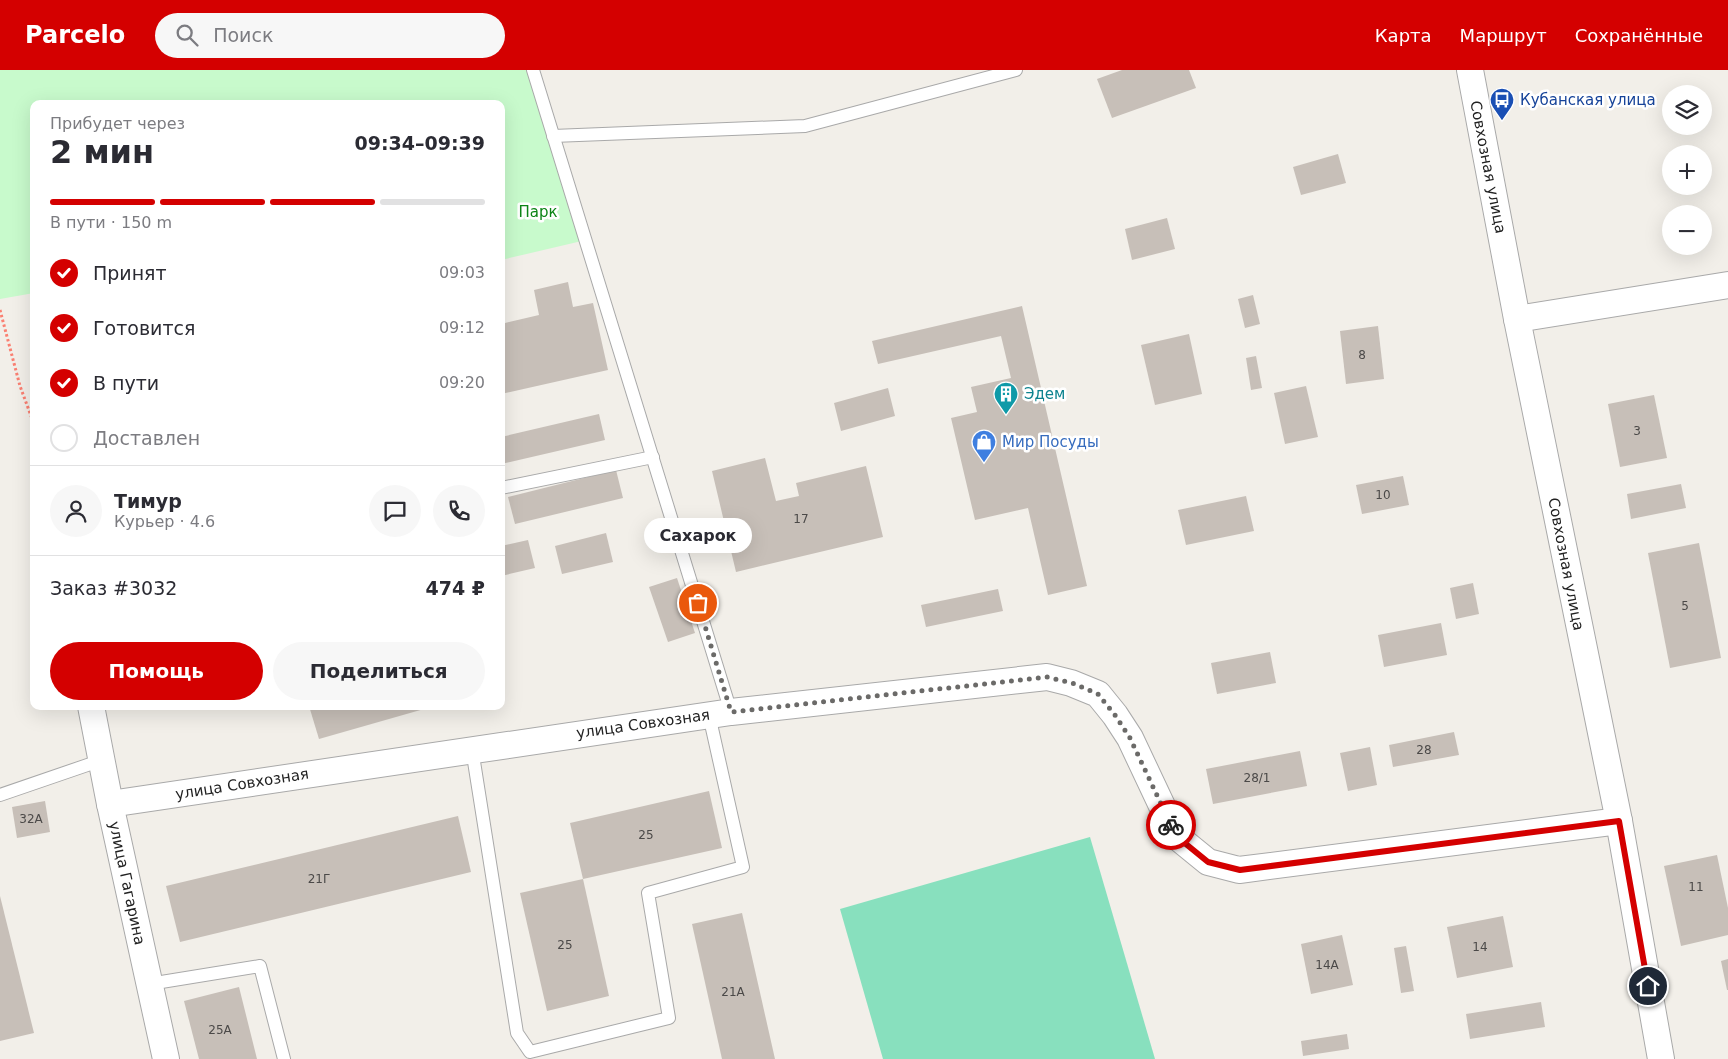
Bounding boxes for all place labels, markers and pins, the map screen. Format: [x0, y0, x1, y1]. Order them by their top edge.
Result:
bus stop icon: Кубанская улица [1489, 87, 1515, 121]
place label: Кубанская улица [1520, 91, 1656, 109]
building icon: Эдем [993, 381, 1019, 415]
place label: Эдем [1024, 385, 1065, 403]
shop icon: Мир Посуды [971, 429, 997, 463]
place label: Мир Посуды [1002, 433, 1099, 451]
callout: Сахарок [644, 518, 752, 553]
pin [677, 582, 719, 624]
pin [1627, 965, 1669, 1007]

